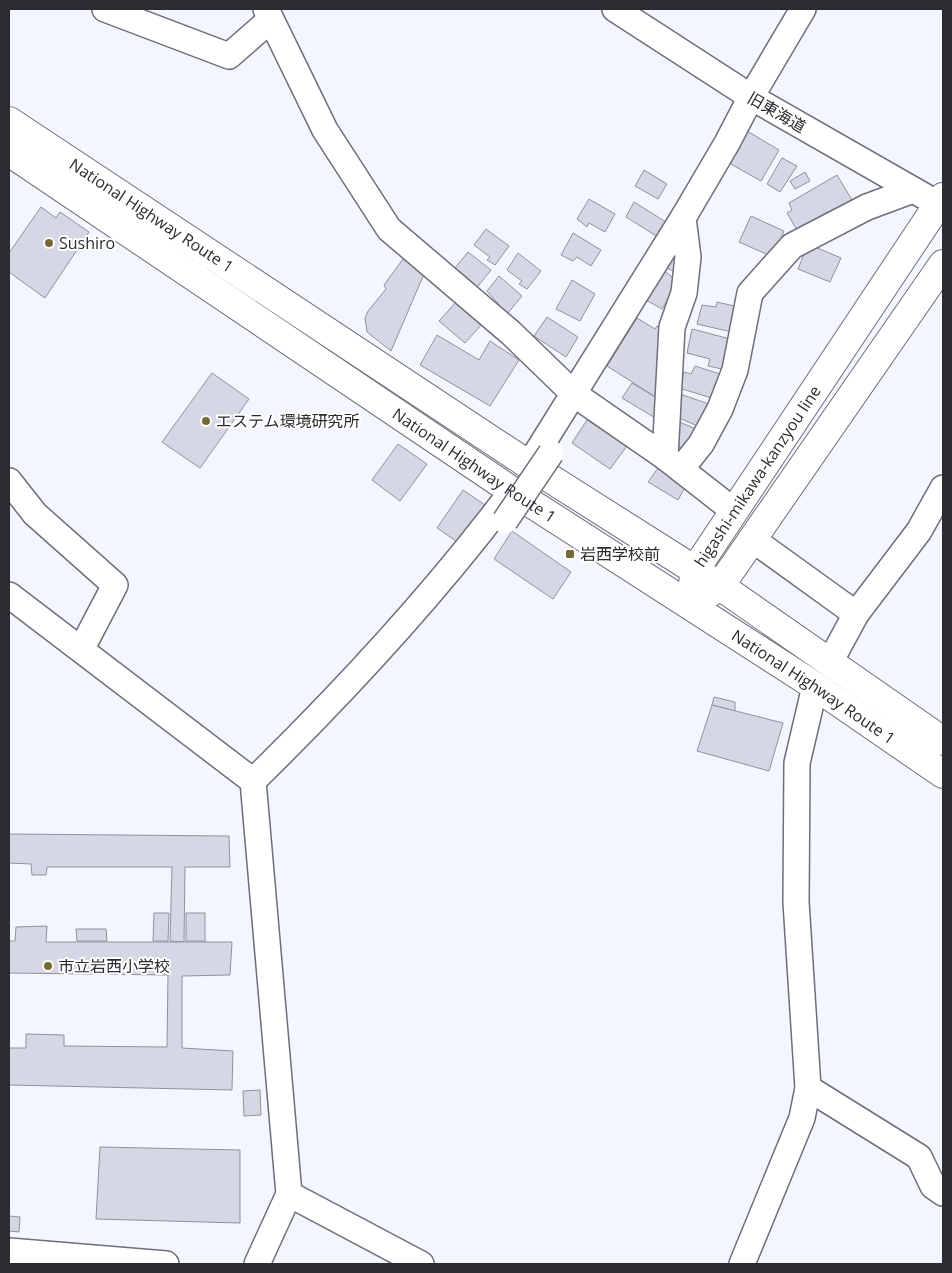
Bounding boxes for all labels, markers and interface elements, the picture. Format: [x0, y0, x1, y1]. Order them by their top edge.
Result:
street label: 旧東海道 [744, 86, 810, 138]
street label: National Highway Route 1 [65, 153, 238, 278]
place label: Sushiro [59, 232, 115, 254]
marker: Sushiro [43, 237, 55, 249]
street label: higashi-mikawa-kanzyou line [689, 381, 826, 571]
street label: National Highway Route 1 [388, 403, 561, 528]
place label: エステム環境研究所 [216, 410, 360, 432]
marker: エステム環境研究所 [200, 415, 212, 427]
place label: 岩西学校前 [580, 543, 660, 565]
marker: 岩西学校前 [564, 548, 576, 560]
street label: National Highway Route 1 [727, 624, 900, 749]
place label: 市立岩西小学校 [58, 955, 170, 977]
marker: 市立岩西小学校 [42, 960, 54, 972]

